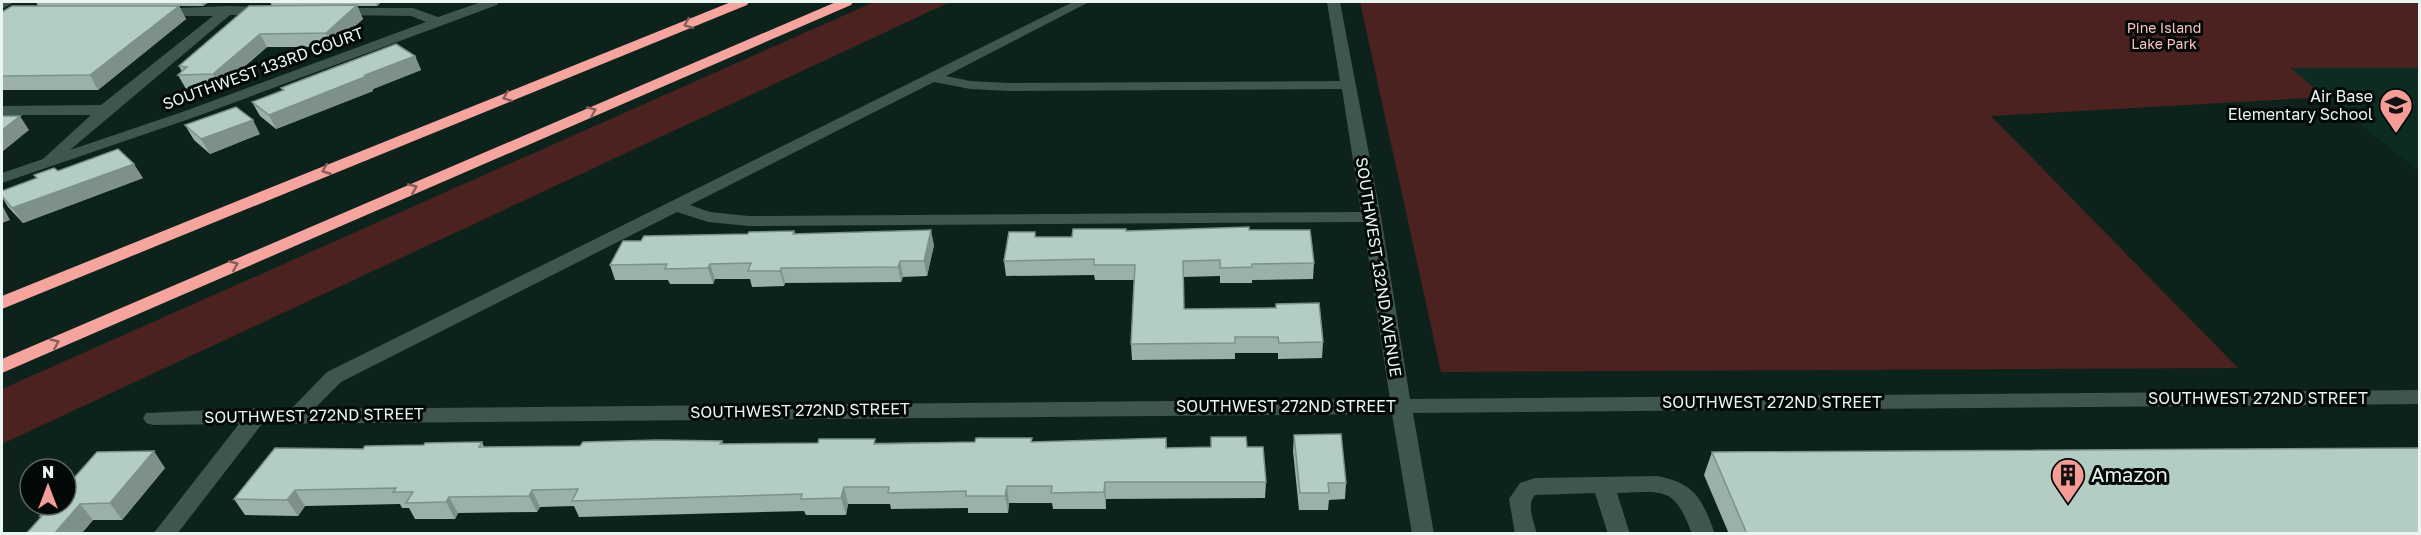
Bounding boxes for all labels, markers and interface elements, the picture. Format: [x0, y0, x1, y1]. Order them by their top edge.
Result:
one-way arrow [683, 16, 693, 29]
park label: Pine Island Lake Park [2127, 19, 2201, 52]
street label: SOUTHWEST 133RD COURT [160, 22, 366, 114]
place label: Air Base Elementary School [2228, 86, 2373, 124]
school or university icon: Air Base Elementary School [2378, 87, 2414, 134]
one-way arrow [502, 90, 513, 102]
one-way arrow [586, 106, 597, 118]
street label: SOUTHWEST 132ND AVENUE [1352, 156, 1406, 378]
one-way arrow [322, 163, 332, 176]
one-way arrow [407, 183, 418, 195]
one-way arrow [228, 261, 239, 273]
one-way arrow [49, 338, 60, 350]
street label: SOUTHWEST 272ND STREET [2148, 388, 2368, 408]
street label: SOUTHWEST 272ND STREET [1662, 392, 1882, 412]
street label: SOUTHWEST 272ND STREET [1176, 396, 1396, 416]
street label: SOUTHWEST 272ND STREET [690, 398, 910, 422]
street label: SOUTHWEST 272ND STREET [204, 403, 424, 427]
north arrow [18, 457, 78, 517]
building icon: Amazon [2050, 457, 2086, 504]
text: N [42, 462, 54, 482]
place label: Amazon [2091, 462, 2168, 486]

